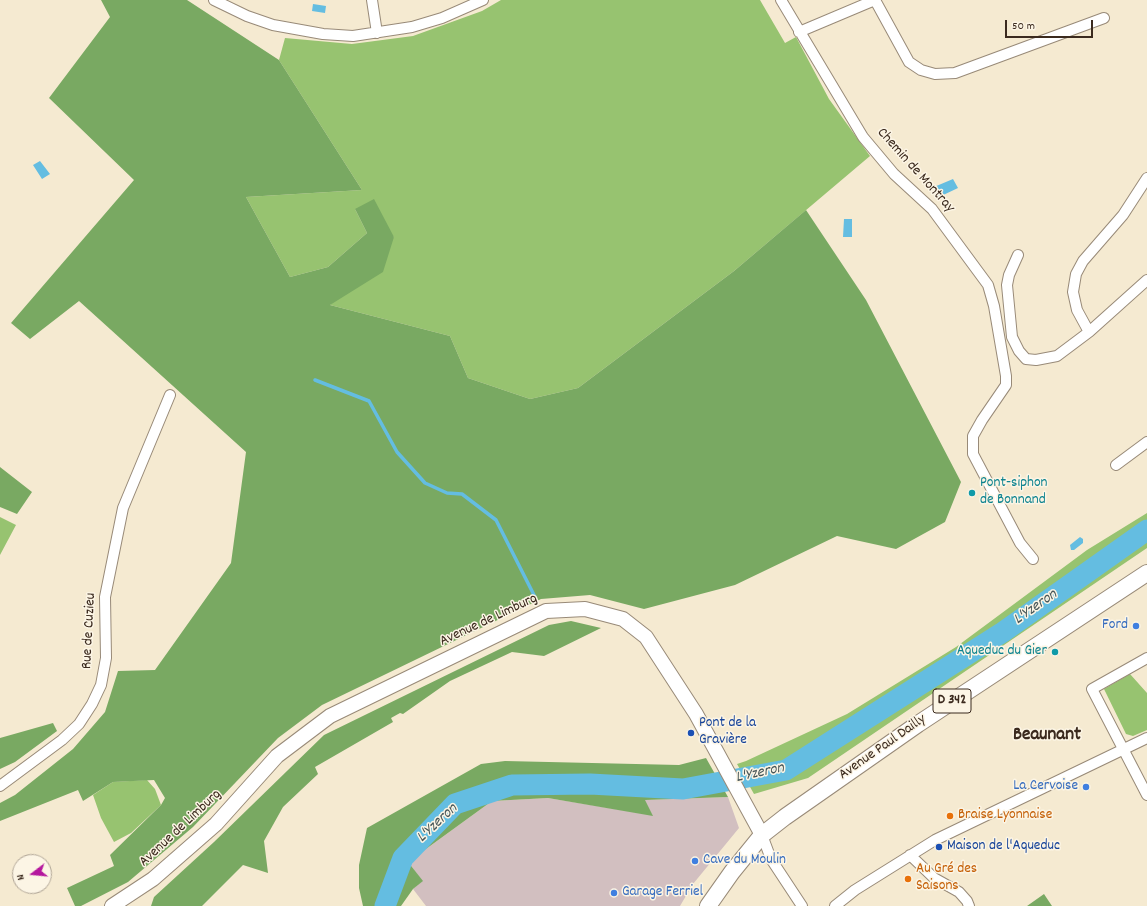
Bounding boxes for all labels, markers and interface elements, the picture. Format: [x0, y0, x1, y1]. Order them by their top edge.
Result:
scale bar [1007, 12, 1095, 38]
text: 50 m [1012, 18, 1035, 35]
street label: Chemin de Montray [872, 125, 958, 217]
place label: Pont-siphon de Bonnand [980, 475, 1048, 510]
marker: Pont-siphon de Bonnand [967, 488, 977, 498]
water label: L'Yzeron [1010, 586, 1062, 630]
street label: Avenue de Limburg [437, 590, 541, 652]
street label: Rue de Cuzieu [79, 592, 101, 670]
place label: Ford [1102, 617, 1128, 635]
marker: Ford [1131, 621, 1141, 631]
place label: Aqueduc du Gier [957, 643, 1047, 661]
marker: Aqueduc du Gier [1050, 647, 1060, 657]
road number: D 342 [933, 689, 971, 713]
street label: Avenue Paul Dailly [836, 711, 930, 785]
place label: Pont de la Gravière [699, 715, 756, 750]
district label: Beaunant [1013, 725, 1081, 747]
marker: Pont de la Gravière [686, 728, 696, 738]
water label: L'Yzeron [734, 760, 786, 788]
place label: La Cervoise [1013, 778, 1078, 796]
marker: La Cervoise [1081, 782, 1091, 792]
street label: Avenue de Limburg [136, 786, 226, 872]
water label: L'Yzeron [413, 800, 463, 848]
place label: Braise Lyonnaise [958, 807, 1052, 825]
marker: Braise Lyonnaise [945, 811, 955, 821]
place label: Maison de l'Aqueduc [947, 838, 1060, 856]
marker: Maison de l'Aqueduc [934, 842, 944, 852]
place label: Cave du Moulin [703, 852, 786, 870]
north arrow [12, 854, 52, 894]
marker: Cave du Moulin [690, 856, 700, 866]
place label: Au Gré des Saisons [916, 861, 977, 896]
text: N [13, 872, 30, 882]
marker: Au Gré des Saisons [903, 874, 913, 884]
place label: Garage Ferriel [622, 884, 703, 902]
marker: Garage Ferriel [609, 888, 619, 898]

